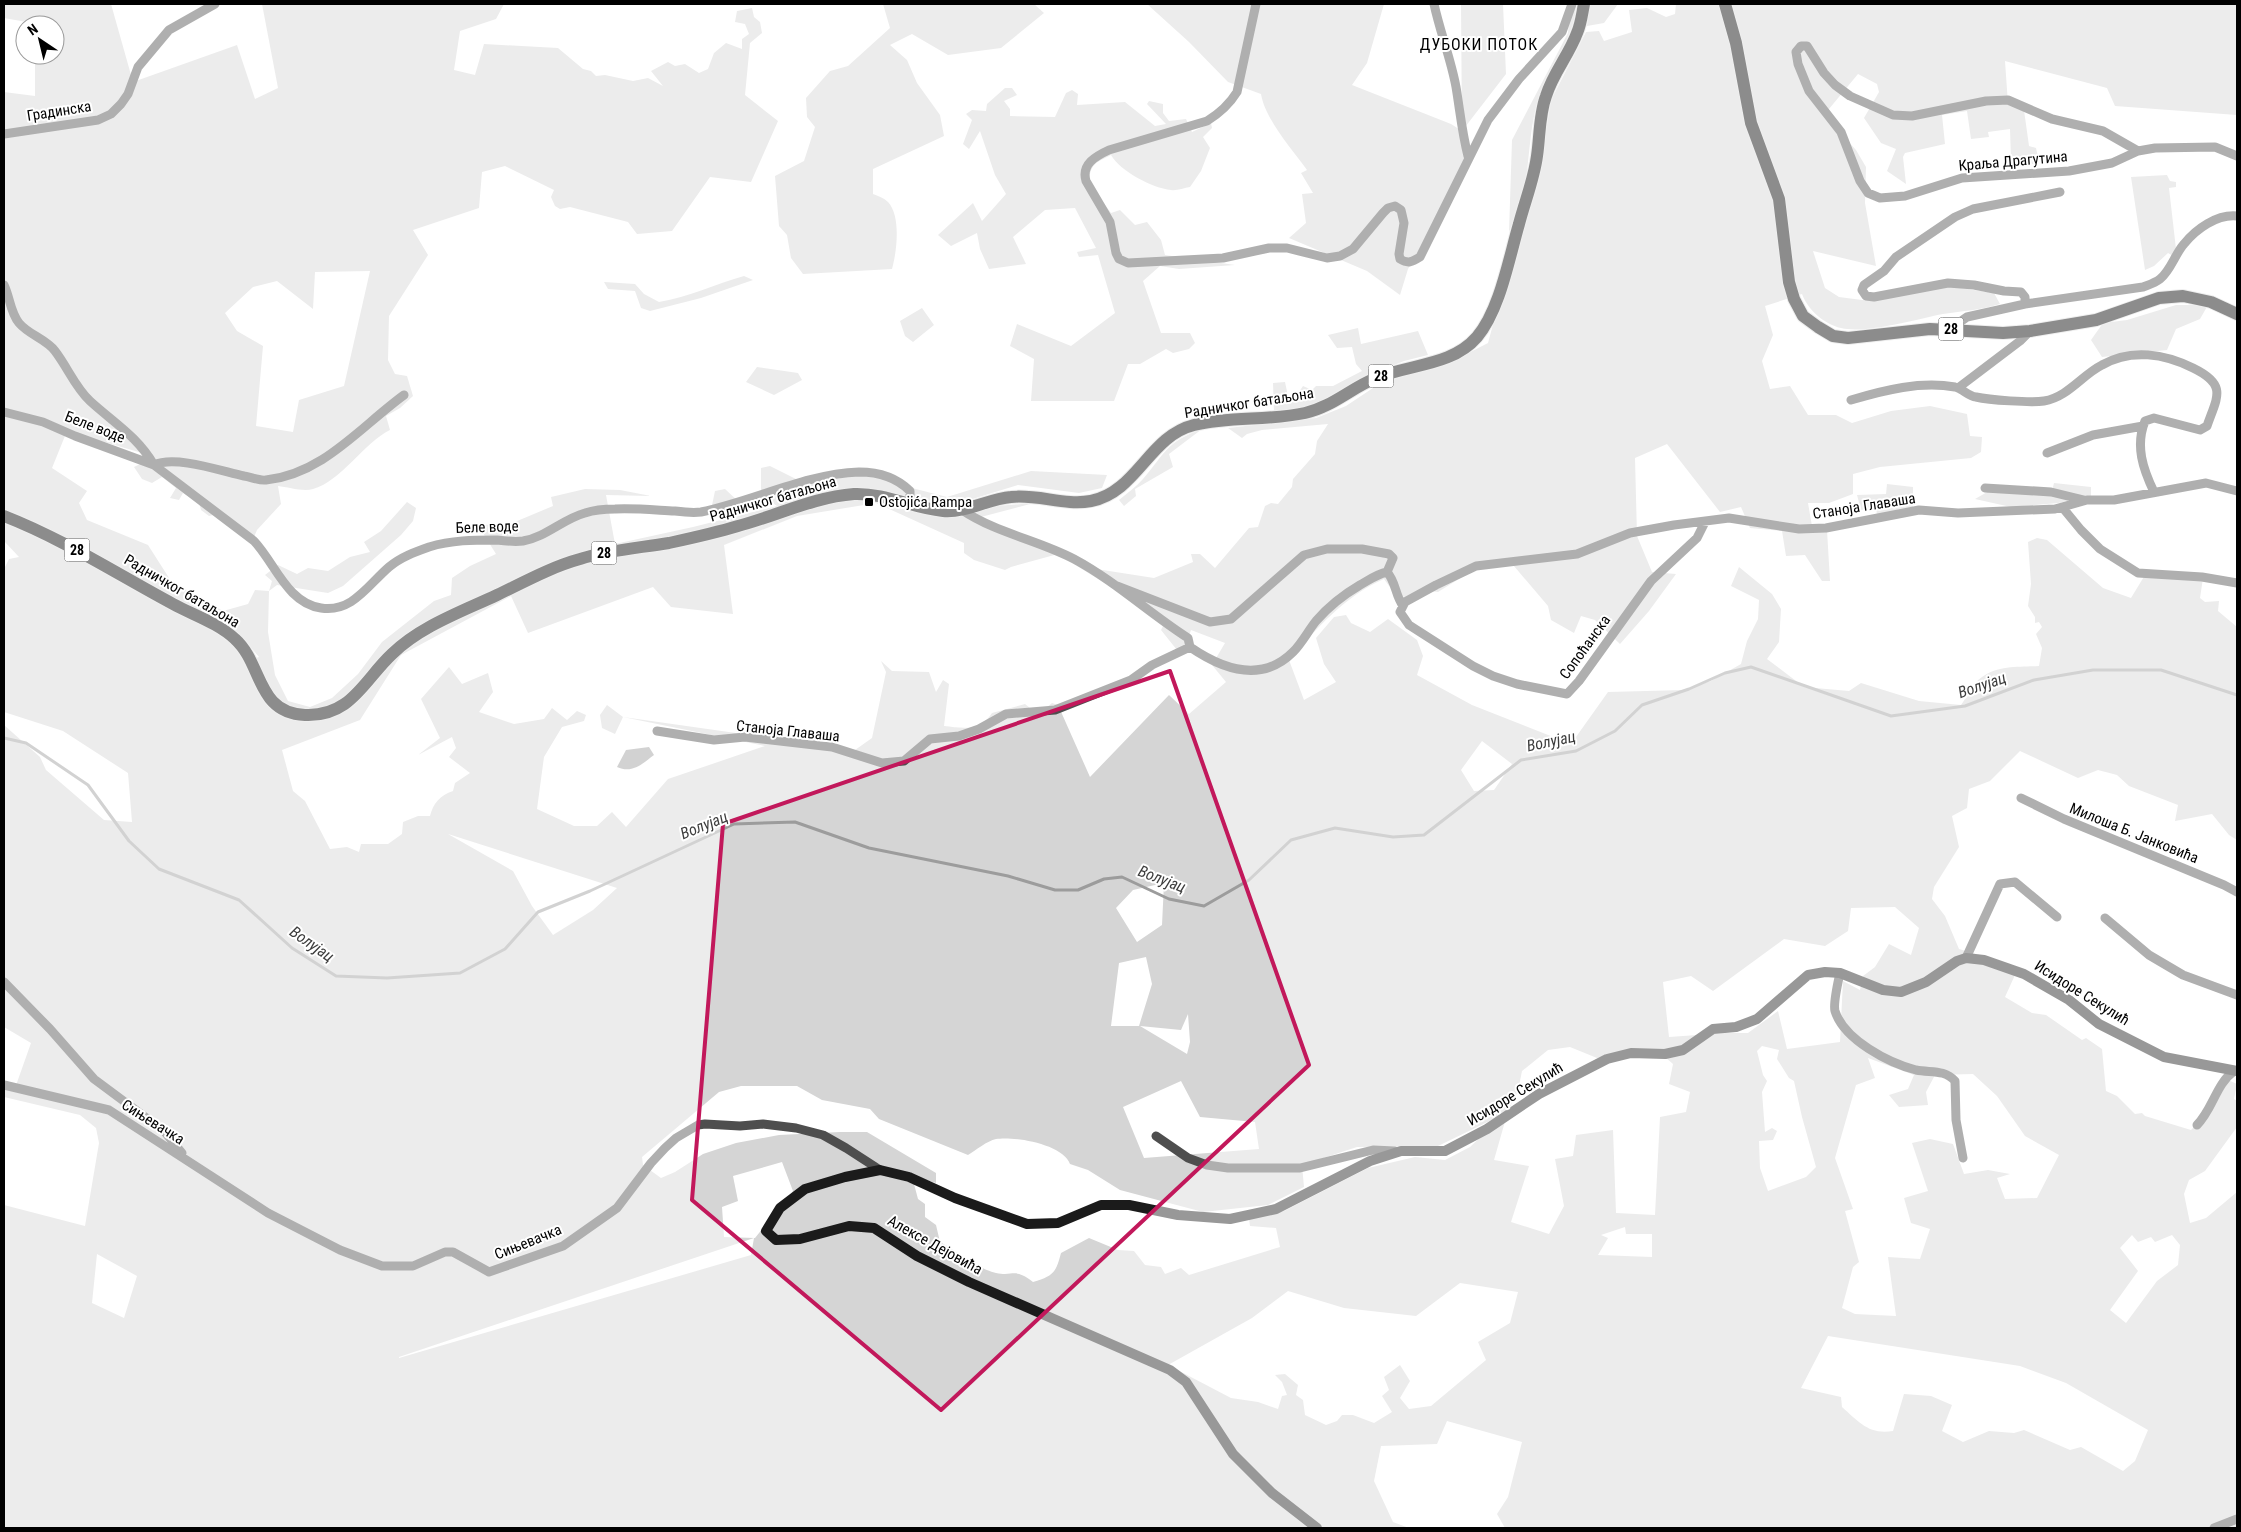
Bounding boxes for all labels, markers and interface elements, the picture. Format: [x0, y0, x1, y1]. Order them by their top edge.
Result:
north arrow [15, 15, 65, 65]
text: N [24, 20, 41, 38]
district label: ДУБОКИ ПОТОК [1420, 35, 1538, 54]
street label: Градинска [25, 97, 93, 125]
street label: Краља Драгутина [1958, 147, 2068, 175]
road number: 28 [1938, 318, 1964, 340]
road number: 28 [1368, 364, 1394, 388]
street label: Радничког батаљона [1183, 384, 1315, 422]
street label: Беле воде [62, 407, 128, 447]
street label: Радничког батаљона [708, 472, 838, 526]
street label: Станоја Главаша [1811, 489, 1917, 523]
place label: Ostojića Rampa [879, 493, 972, 511]
marker: Ostojića Rampa [863, 496, 875, 508]
street label: Беле воде [455, 517, 519, 537]
road number: 28 [64, 538, 90, 562]
road number: 28 [592, 542, 616, 564]
street label: Радничког батаљона [121, 551, 243, 631]
street label: Сопоћанска [1556, 611, 1614, 683]
water label: Волујац [1955, 668, 2009, 702]
street label: Станоја Главаша [735, 717, 841, 745]
water label: Волујац [1525, 727, 1577, 755]
street label: Милоша Б. Јанковића [2067, 799, 2201, 867]
water label: Волујац [677, 807, 731, 843]
water label: Волујац [1135, 861, 1189, 897]
water label: Волујац [286, 922, 338, 966]
street label: Исидоре Секулић [2031, 957, 2133, 1029]
street label: Исидоре Секулић [1464, 1058, 1566, 1130]
street label: Сињевачка [118, 1096, 188, 1148]
street label: Алексе Дејовића [884, 1212, 986, 1278]
street label: Сињевачка [492, 1220, 564, 1264]

